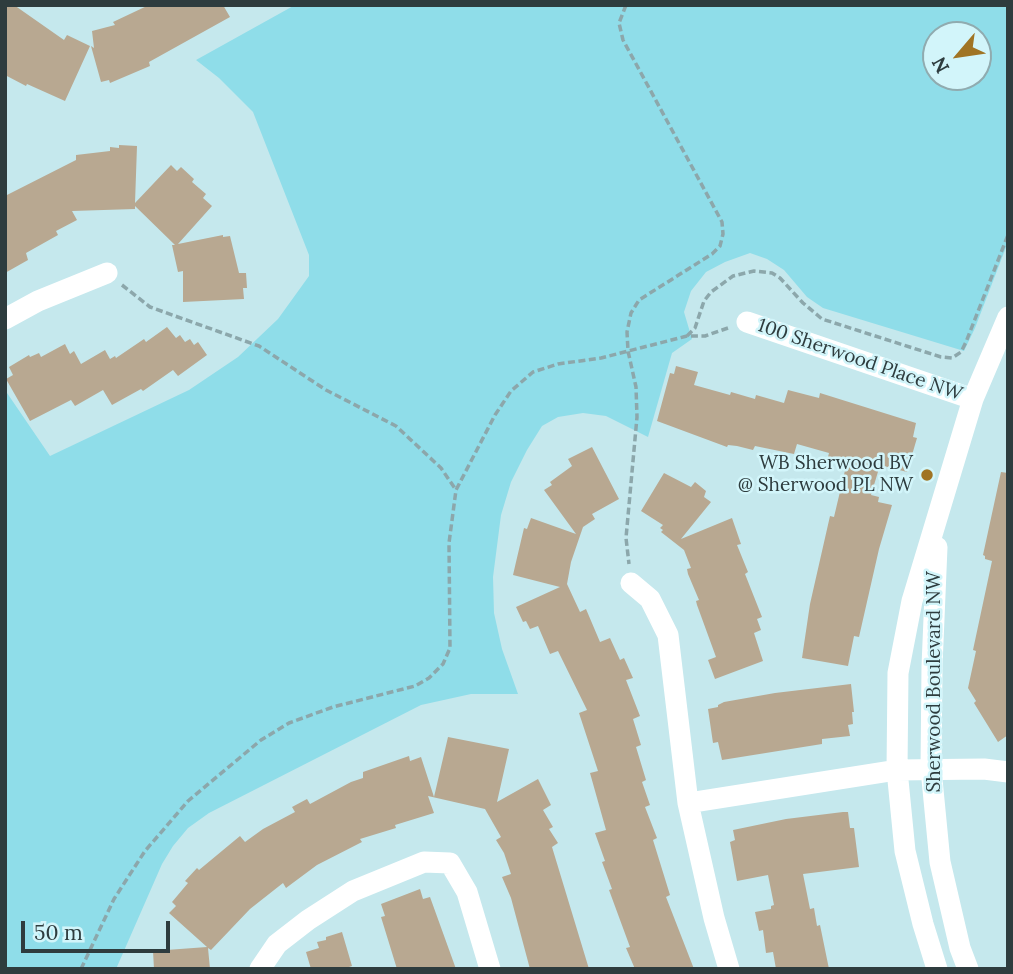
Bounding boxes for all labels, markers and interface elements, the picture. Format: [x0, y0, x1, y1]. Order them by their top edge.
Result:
north arrow [922, 21, 992, 91]
text: N [926, 53, 954, 77]
street label: 100 Sherwood Place NW [755, 314, 965, 406]
place label: WB Sherwood BV @ Sherwood PL NW [738, 453, 913, 497]
marker: WB Sherwood BV @ Sherwood PL NW [919, 467, 935, 483]
street label: Sherwood Boulevard NW [924, 571, 946, 793]
scale bar [24, 908, 173, 952]
text: 50 m [34, 919, 83, 946]

